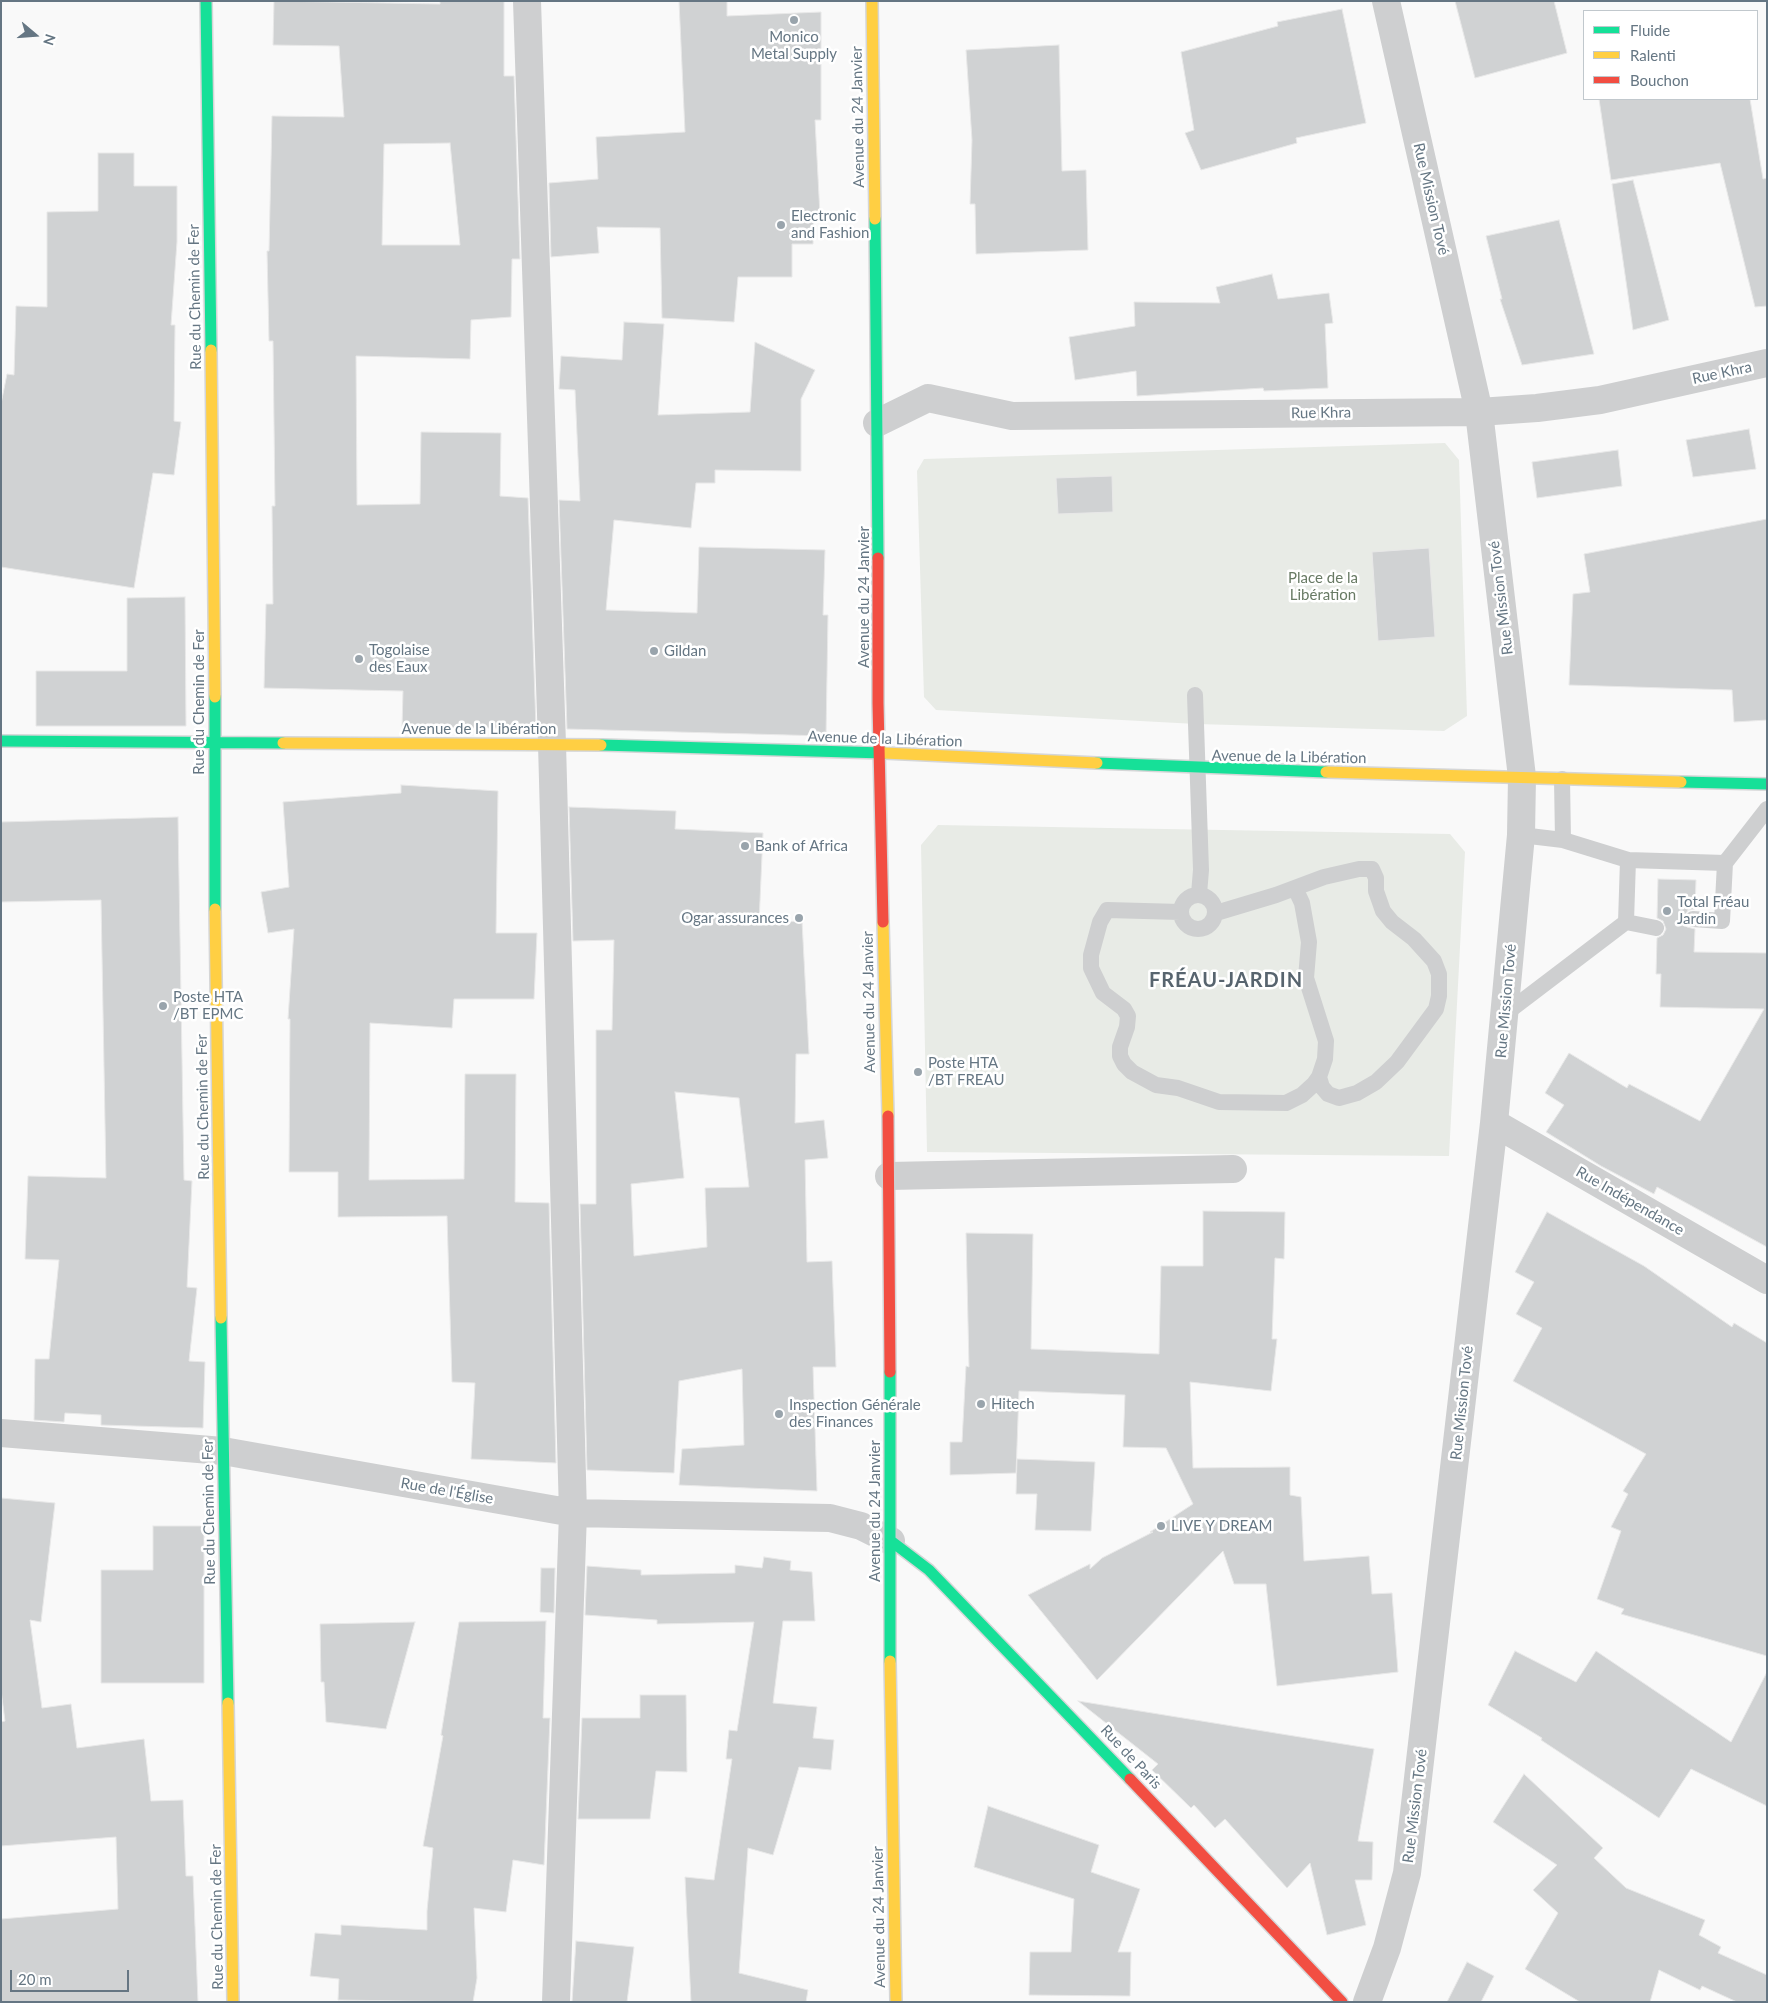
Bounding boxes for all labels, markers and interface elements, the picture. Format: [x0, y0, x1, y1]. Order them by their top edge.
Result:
north arrow [10, 10, 60, 60]
legend [1583, 10, 1758, 100]
marker: Monico Metal Supply [788, 14, 800, 26]
text: Fluide [1630, 21, 1670, 39]
place label: Monico Metal Supply [751, 28, 837, 63]
text: N [40, 32, 59, 48]
street label: Avenue du 24 Janvier [848, 46, 868, 188]
text: Ralenti [1630, 46, 1676, 64]
text: Bouchon [1630, 71, 1689, 89]
street label: Rue Mission Tové [1409, 141, 1453, 257]
place label: Electronic and Fashion [791, 207, 869, 242]
marker: Electronic and Fashion [775, 219, 787, 231]
street label: Rue du Chemin de Fer [185, 224, 205, 370]
street label: Rue Khra [1691, 358, 1753, 388]
street label: Rue Khra [1291, 403, 1351, 423]
street label: Avenue du 24 Janvier [855, 526, 873, 668]
street label: Rue Mission Tové [1485, 540, 1517, 656]
park label: Place de la Libération [1288, 569, 1358, 604]
street label: Rue du Chemin de Fer [190, 629, 208, 775]
place label: Togolaise des Eaux [369, 641, 430, 676]
place label: Gildan [664, 642, 706, 660]
marker: Gildan [648, 645, 660, 657]
marker: Togolaise des Eaux [353, 653, 365, 665]
street label: Avenue de la Libération [402, 720, 556, 738]
street label: Avenue de la Libération [807, 727, 963, 751]
street label: Avenue de la Libération [1211, 747, 1367, 767]
place label: Bank of Africa [755, 837, 848, 855]
marker: Bank of Africa [739, 840, 751, 852]
place label: Total Fréau Jardin [1677, 893, 1749, 928]
marker: Total Fréau Jardin [1661, 905, 1673, 917]
place label: Ogar assurances [681, 909, 789, 927]
marker: Ogar assurances [793, 912, 805, 924]
street label: Avenue du 24 Janvier [859, 931, 879, 1073]
street label: Rue Mission Tové [1492, 943, 1520, 1059]
district label: FRÉAU-JARDIN [1147, 969, 1305, 993]
place label: Poste HTA /BT EPMC [173, 988, 244, 1023]
marker: Poste HTA /BT EPMC [157, 1000, 169, 1012]
street label: Rue du Chemin de Fer [193, 1034, 213, 1180]
place label: Poste HTA /BT FREAU [928, 1054, 1004, 1089]
marker: Poste HTA /BT FREAU [912, 1066, 924, 1078]
street label: Rue Indépendance [1573, 1163, 1687, 1239]
street label: Rue Mission Tové [1447, 1345, 1477, 1461]
place label: Hitech [991, 1395, 1035, 1413]
place label: Inspection Générale des Finances [789, 1396, 921, 1431]
marker: Hitech [975, 1398, 987, 1410]
marker: Inspection Générale des Finances [773, 1408, 785, 1420]
street label: Rue du Chemin de Fer [199, 1439, 219, 1585]
street label: Avenue du 24 Janvier [866, 1440, 884, 1582]
street label: Rue de l'Église [399, 1474, 495, 1508]
place label: LIVE Y DREAM [1171, 1517, 1272, 1535]
marker: LIVE Y DREAM [1155, 1520, 1167, 1532]
street label: Rue de Paris [1097, 1721, 1165, 1793]
street label: Rue Mission Tové [1399, 1748, 1431, 1864]
street label: Rue du Chemin de Fer [207, 1844, 227, 1990]
street label: Avenue du 24 Janvier [869, 1846, 889, 1988]
scale bar [12, 1960, 131, 1992]
text: 20 m [18, 1970, 52, 1988]

